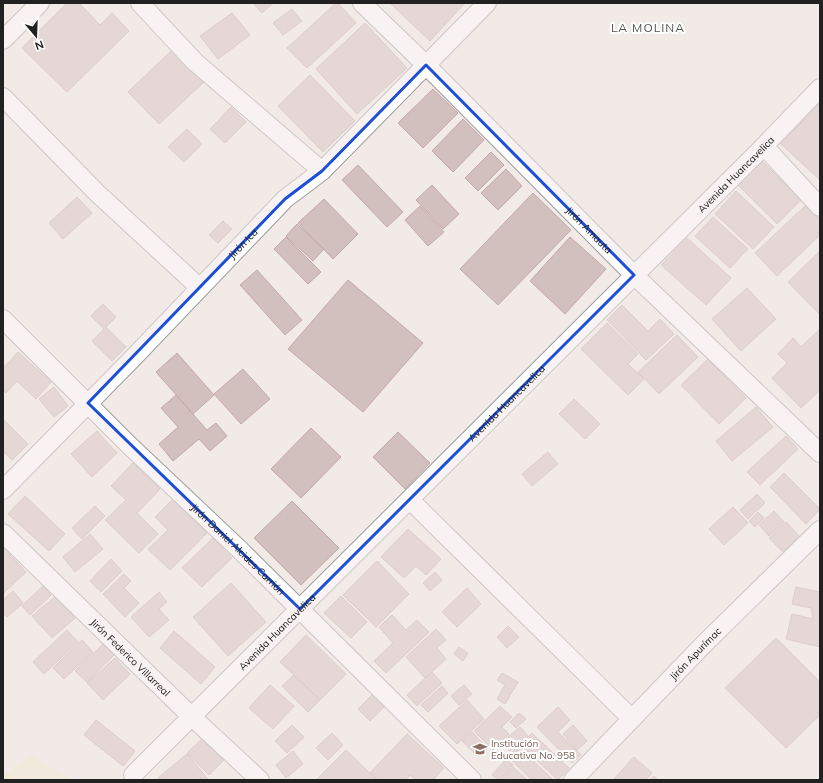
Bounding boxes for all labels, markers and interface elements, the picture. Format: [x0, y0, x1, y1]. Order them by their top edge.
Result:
north arrow [16, 16, 56, 56]
district label: LA MOLINA [611, 20, 685, 35]
text: N [33, 37, 45, 53]
street label: Avenida Huancavelica [695, 133, 777, 215]
street label: Jirón Amauta [563, 204, 615, 256]
street label: Jirón Ica [225, 225, 260, 261]
street label: Avenida Huancavelica [465, 362, 547, 444]
street label: Jirón Daniel Alcides Carrión [188, 501, 288, 598]
street label: Avenida Huancavelica [236, 591, 318, 673]
street label: Jirón Federico Villarreal [88, 615, 173, 699]
street label: Jirón Apurímac [667, 624, 724, 682]
place label: Institución Educativa No. 958 [491, 737, 575, 762]
school or university icon: Institución Educativa No. 958 [472, 741, 488, 757]

